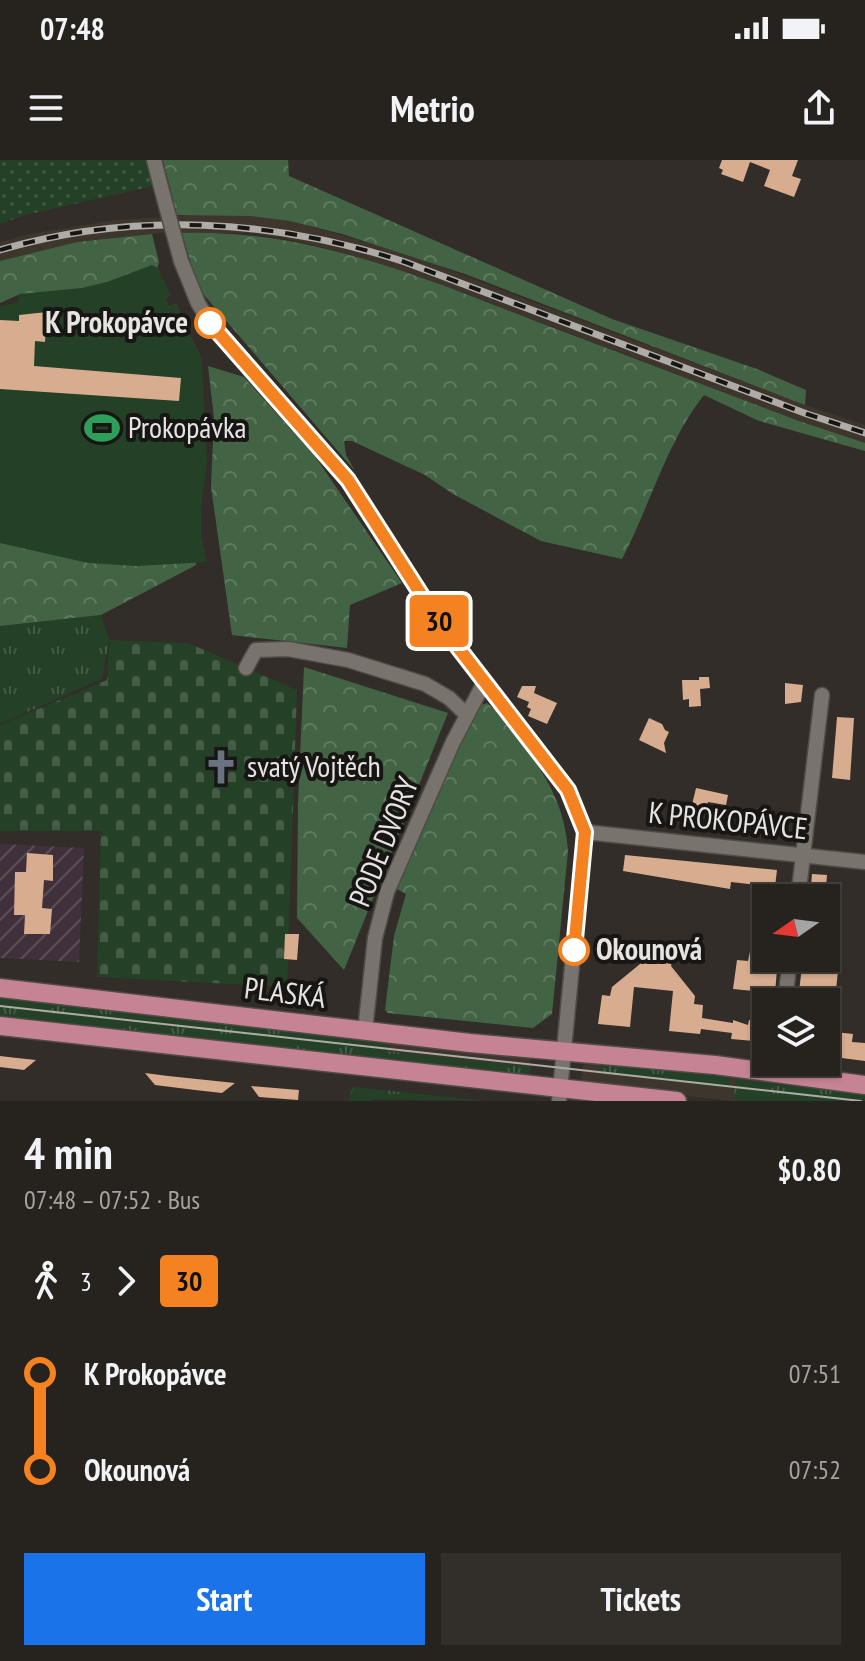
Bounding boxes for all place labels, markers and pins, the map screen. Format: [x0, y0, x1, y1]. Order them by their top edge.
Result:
place label: K Prokopávce [45, 302, 188, 341]
marker: K Prokopávce [195, 308, 225, 338]
place label: Prokopávka [128, 407, 247, 446]
sports icon: Prokopávka [83, 409, 121, 447]
place label: svatý Vojtěch [247, 746, 381, 785]
church icon: svatý Vojtěch [202, 748, 240, 786]
place label: Okounová [596, 929, 702, 968]
marker: Okounová [559, 935, 589, 965]

